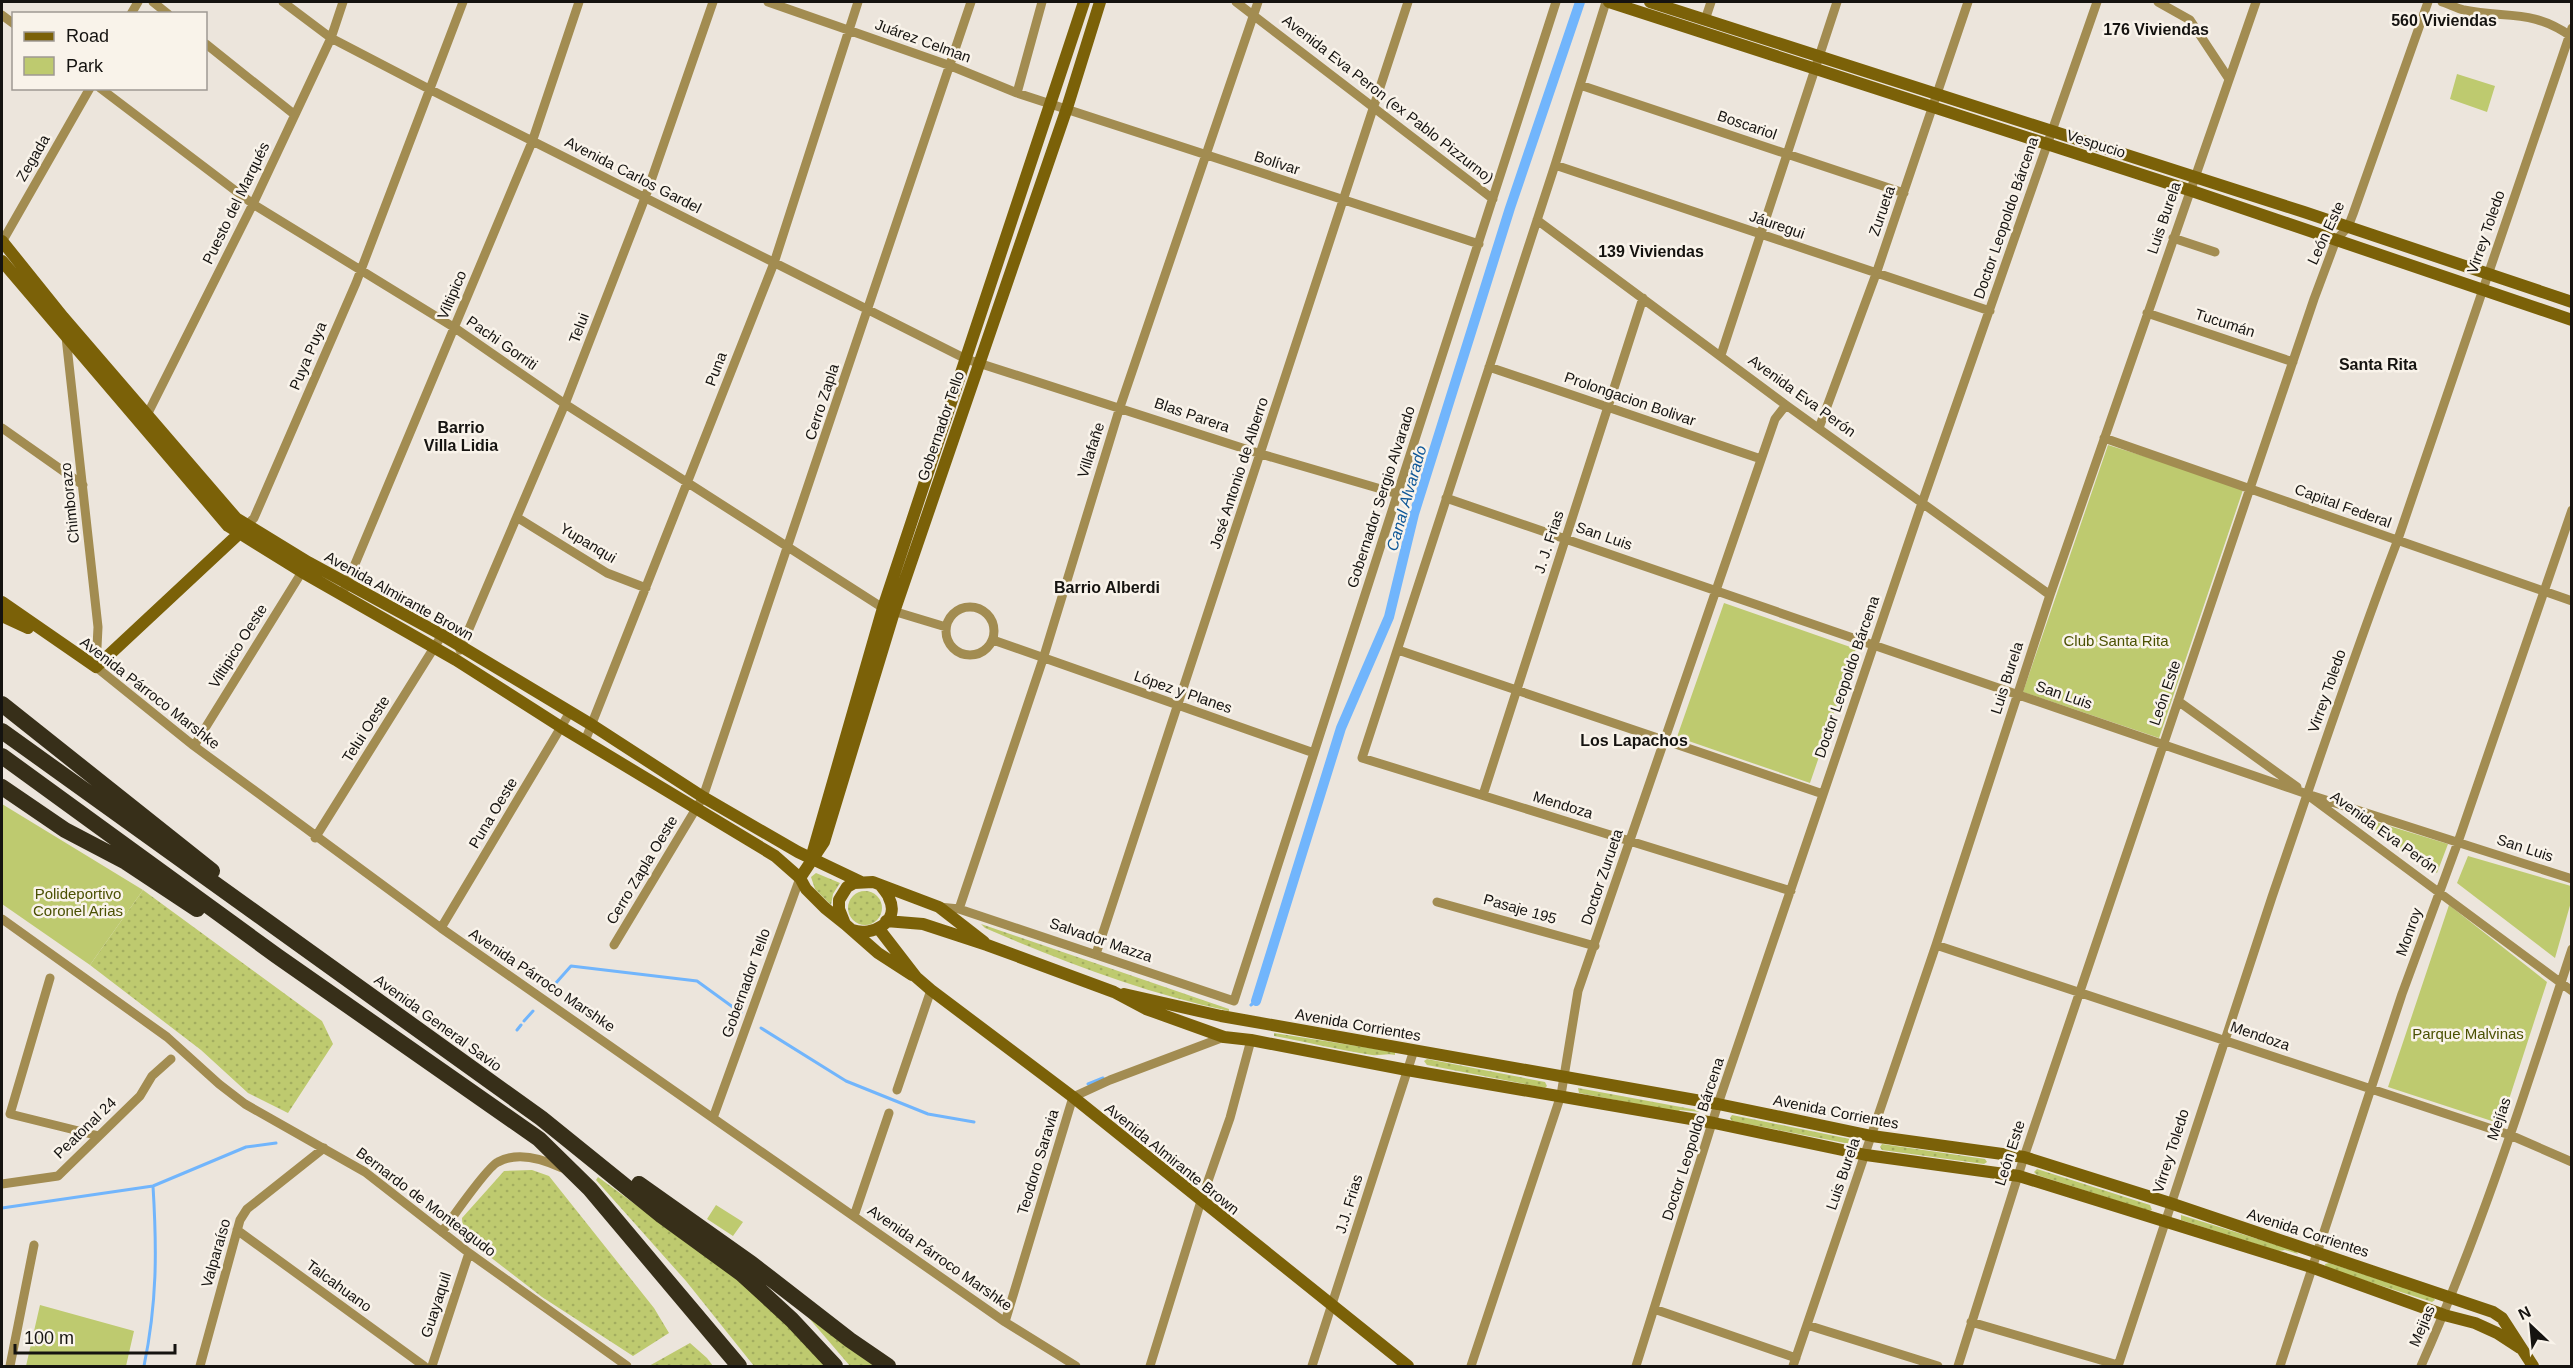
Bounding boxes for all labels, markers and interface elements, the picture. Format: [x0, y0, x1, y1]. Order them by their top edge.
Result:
street label: Avenida Eva Peron (ex Pablo Pizzurno) [1279, 11, 1497, 186]
legend [12, 12, 207, 90]
district label: 560 Viviendas [2391, 12, 2497, 29]
street label: Juárez Celman [873, 15, 973, 66]
district label: 176 Viviendas [2103, 21, 2209, 38]
text: Road [66, 26, 109, 46]
text: Park [66, 56, 104, 76]
street label: Boscariol [1715, 106, 1779, 143]
street label: Vespucio [2065, 126, 2128, 161]
street label: Zegada [12, 131, 53, 184]
street label: Avenida Carlos Gardel [562, 133, 704, 216]
street label: Doctor Leopoldo Bárcena [1970, 134, 2041, 301]
street label: Puesto del Marqués [199, 139, 272, 266]
street label: Bolívar [1252, 147, 1302, 178]
street label: Luis Burela [2143, 179, 2184, 256]
street label: Zurueta [1865, 183, 1898, 238]
street label: Virrey Toledo [2463, 188, 2508, 276]
street label: León Este [2304, 199, 2348, 267]
street label: Jáuregui [1747, 207, 1807, 242]
district label: 139 Viviendas [1598, 243, 1704, 260]
street label: Viltipico [434, 268, 469, 322]
street label: Tucumán [2193, 305, 2257, 340]
street label: Telui [565, 310, 592, 345]
street label: Pachi Gorriti [464, 312, 541, 373]
street label: Puya Puya [286, 318, 330, 393]
street label: Puna [701, 349, 730, 388]
street label: Avenida Eva Perón [1745, 351, 1859, 440]
district label: Santa Rita [2339, 356, 2417, 373]
street label: Cerro Zapla [801, 361, 842, 442]
street label: Prolongacion Bolivar [1562, 368, 1698, 429]
street label: Gobernador Tello [914, 369, 967, 483]
street label: Blas Parera [1152, 394, 1233, 436]
street label: José Antonio de Alberro [1206, 395, 1271, 551]
street label: Gobernador Sergio Alvarado [1343, 404, 1418, 590]
district label: Barrio Villa Lidia [424, 419, 498, 454]
street label: Villafañe [1074, 420, 1107, 480]
water label: Canal Alvarado [1383, 443, 1430, 553]
street label: Chimborazo [57, 462, 82, 544]
street label: Capital Federal [2292, 480, 2394, 531]
street label: J. J. Frias [1530, 508, 1567, 575]
street label: San Luis [1574, 518, 1635, 553]
street label: Yupanqui [557, 519, 619, 566]
street label: Avenida Almirante Brown [322, 548, 477, 644]
district label: Barrio Alberdi [1054, 579, 1160, 596]
street label: Doctor Leopoldo Bárcena [1811, 593, 1882, 760]
street label: Viltipico Oeste [205, 601, 270, 691]
park label: Club Santa Rita [2063, 632, 2169, 649]
street label: Avenida Párroco Marshke [77, 633, 223, 752]
street label: Luis Burela [1987, 639, 2026, 716]
street label: Virrey Toledo [2304, 647, 2349, 735]
street label: León Este [2145, 658, 2184, 728]
street label: López y Planes [1132, 667, 1234, 716]
street label: San Luis [2034, 677, 2095, 712]
street label: Telui Oeste [338, 692, 393, 765]
district label: Los Lapachos [1580, 732, 1688, 749]
street label: Puna Oeste [465, 774, 520, 851]
street label: Mendoza [1531, 787, 1596, 822]
street label: Avenida Eva Perón [2327, 787, 2441, 876]
street label: Cerro Zapla Oeste [603, 812, 681, 927]
street label: Doctor Zurueta [1577, 826, 1626, 927]
street label: San Luis [2495, 830, 2556, 865]
park label: Polideportivo Coronel Arias [33, 885, 123, 919]
street label: Pasaje 195 [1482, 890, 1559, 927]
street label: Monroy [2392, 905, 2425, 958]
street label: Salvador Mazza [1048, 914, 1155, 965]
street label: Avenida Párroco Marshke [466, 924, 618, 1035]
street label: Gobernador Tello [718, 926, 773, 1040]
street label: Avenida General Savio [371, 971, 505, 1074]
street label: Avenida Corrientes [1294, 1005, 1422, 1044]
street label: Mendoza [2228, 1017, 2293, 1054]
park label: Parque Malvinas [2412, 1025, 2524, 1042]
street label: Doctor Leopoldo Bárcena [1658, 1055, 1727, 1222]
street label: Avenida Corrientes [1772, 1091, 1900, 1132]
street label: Peatonal 24 [50, 1094, 119, 1162]
street label: Mejías [2483, 1095, 2514, 1142]
street label: Avenida Almirante Brown [1102, 1099, 1243, 1218]
street label: Teodoro Saravia [1013, 1107, 1062, 1217]
street label: Virrey Toledo [2149, 1107, 2192, 1195]
street label: León Este [1991, 1118, 2028, 1188]
street label: Luis Burela [1822, 1135, 1863, 1212]
street label: Bernardo de Monteagudo [353, 1144, 499, 1260]
street label: J.J. Frias [1331, 1172, 1366, 1235]
street label: Avenida Párroco Marshke [865, 1201, 1016, 1314]
street label: Avenida Corrientes [2245, 1205, 2371, 1260]
street label: Valparaíso [198, 1217, 233, 1289]
street label: Talcahuano [303, 1256, 375, 1315]
street label: Guayaquil [417, 1270, 454, 1340]
north arrow [2501, 1296, 2561, 1356]
street label: Mejias [2405, 1303, 2438, 1349]
text: N [2516, 1303, 2534, 1323]
scale bar [15, 1317, 176, 1355]
text: 100 m [24, 1328, 74, 1348]

